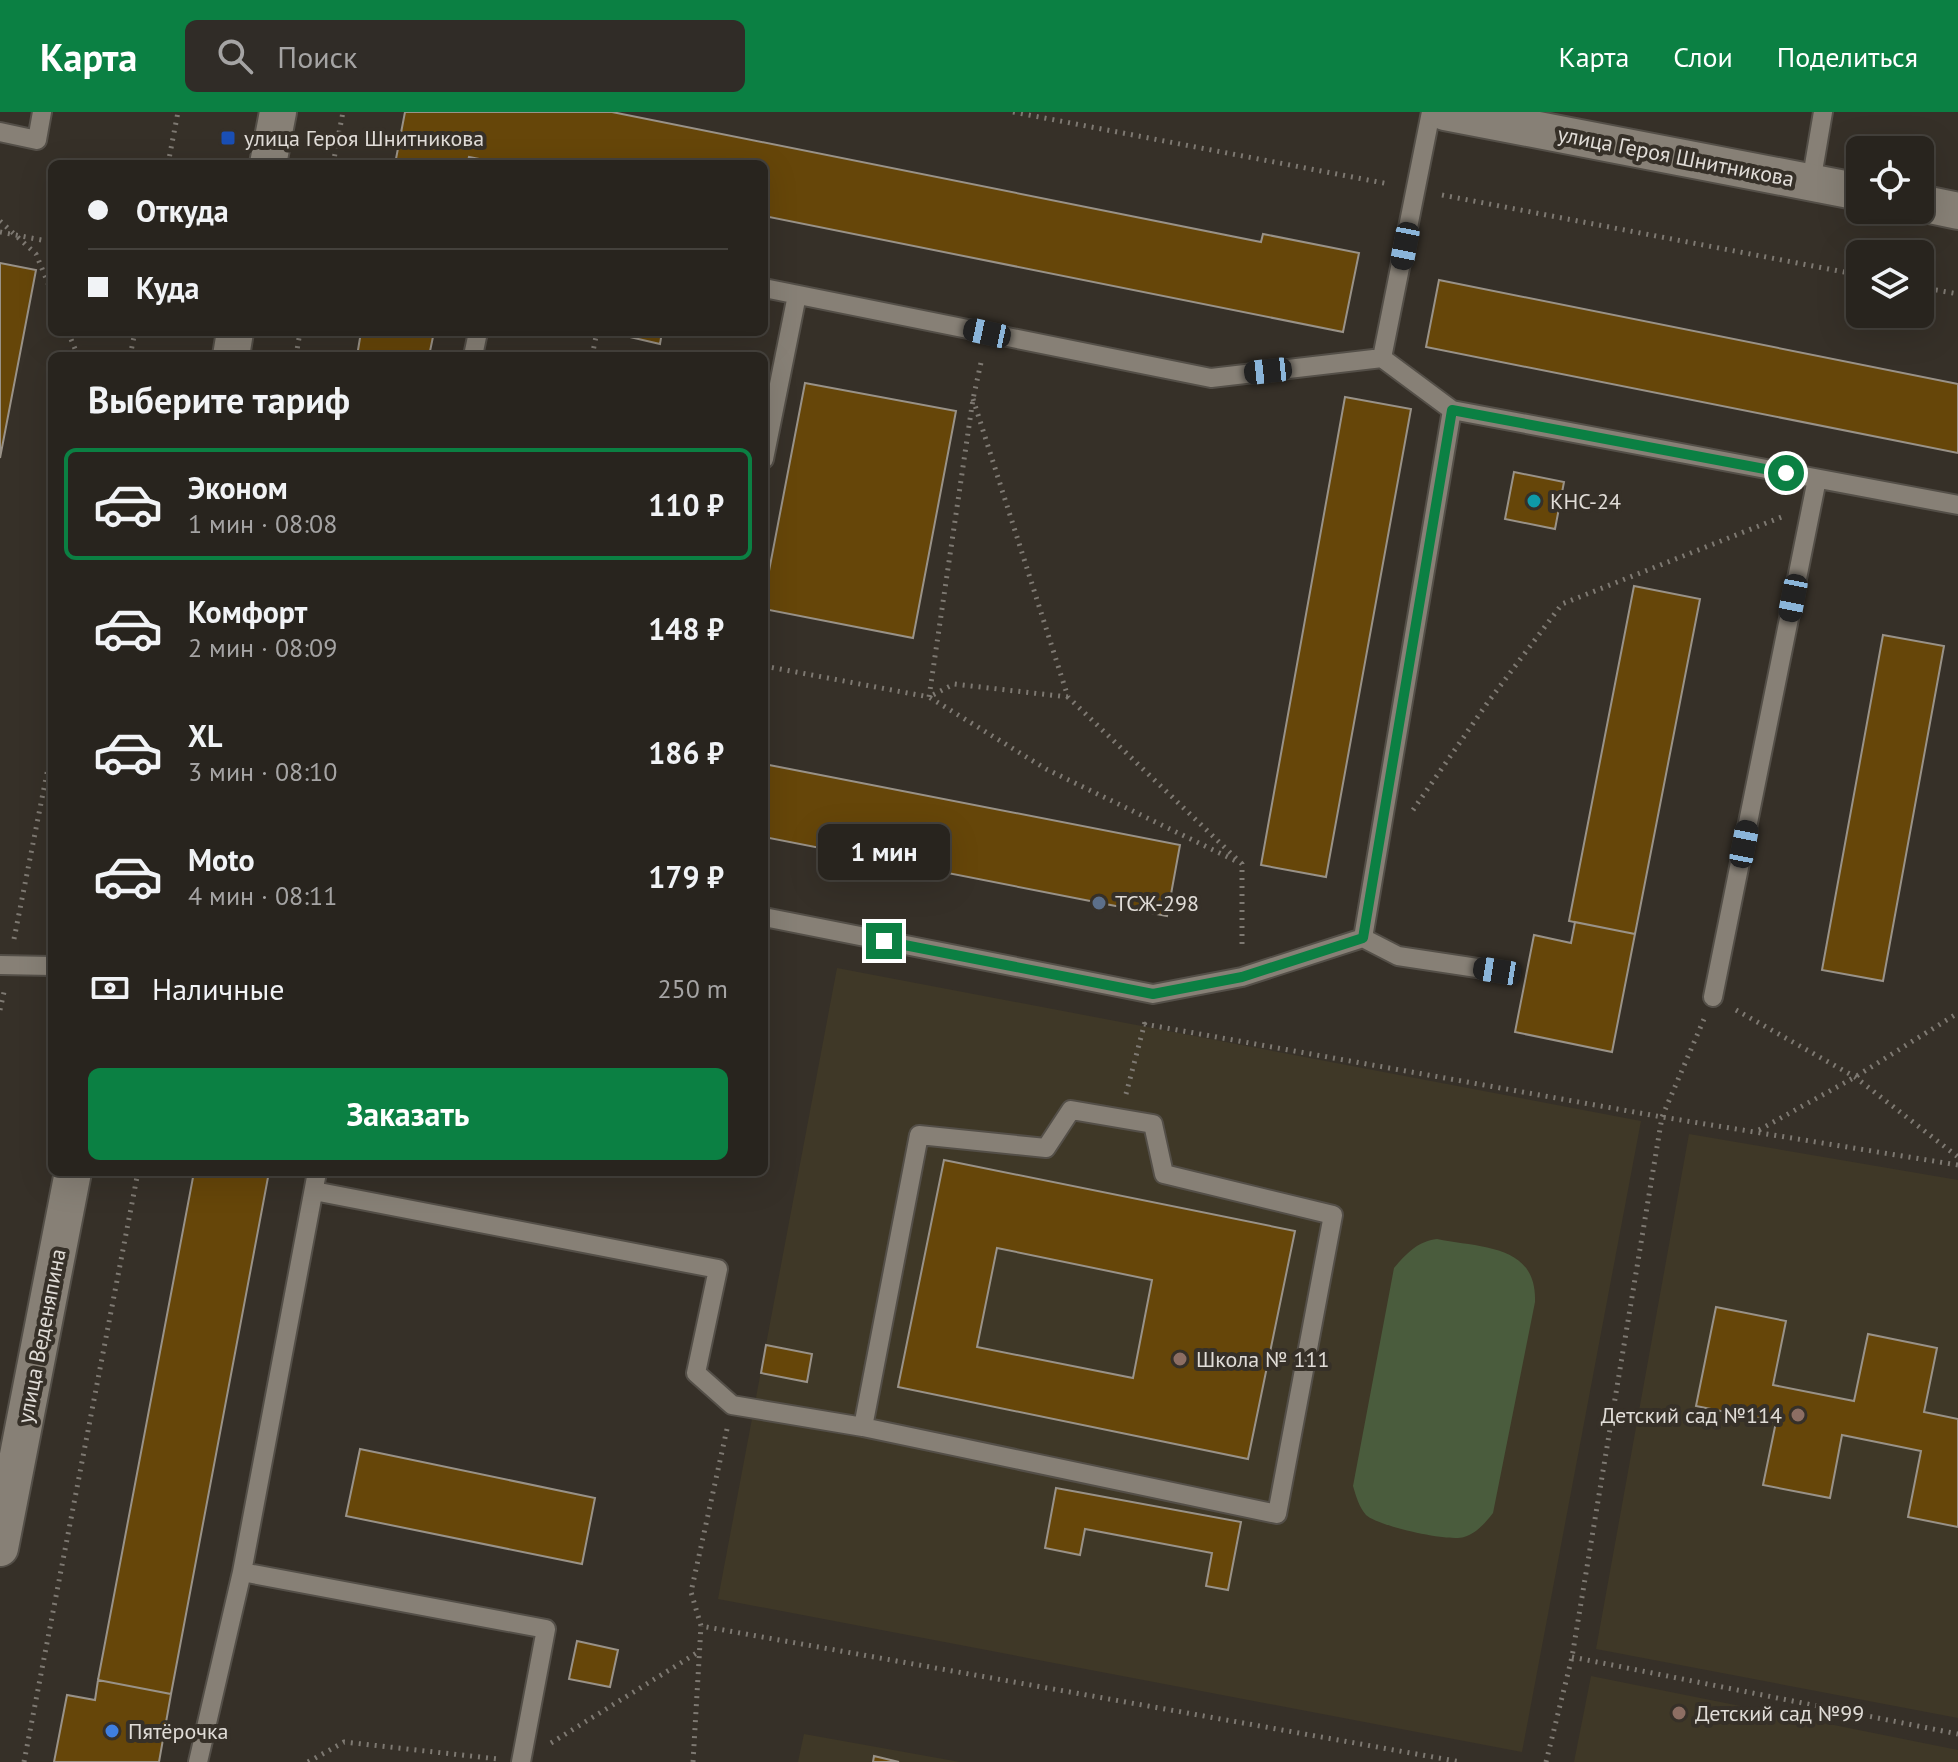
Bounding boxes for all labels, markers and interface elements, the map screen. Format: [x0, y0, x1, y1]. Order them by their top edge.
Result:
search box [185, 20, 745, 92]
text: Карта [40, 32, 137, 81]
icon: search [213, 34, 257, 78]
text: Поиск [277, 37, 357, 76]
text: Карта [1559, 38, 1629, 75]
text: Слои [1673, 38, 1733, 75]
text: Поделиться [1777, 38, 1918, 75]
street label: улица Героя Шнитникова [1555, 119, 1797, 193]
place label: улица Героя Шнитникова [244, 124, 484, 152]
marker: улица Героя Шнитникова [219, 129, 237, 147]
map controls [1846, 136, 1934, 328]
button: locate [1846, 136, 1934, 224]
text: Откуда [136, 191, 229, 230]
car [1389, 220, 1421, 272]
button: layers [1846, 240, 1934, 328]
text: Куда [136, 268, 199, 307]
car [961, 316, 1013, 350]
car [1243, 357, 1293, 385]
text: Выберите тариф [88, 376, 350, 423]
route start [1768, 455, 1804, 491]
icon: car [92, 468, 164, 540]
text: Эконом [188, 468, 288, 507]
text: 110 ₽ [648, 485, 724, 524]
place label: КНС-24 [1550, 487, 1621, 515]
marker: КНС-24 [1525, 492, 1543, 510]
text: 1 мин · 08:08 [188, 507, 337, 540]
car [1777, 572, 1809, 624]
icon: car [92, 592, 164, 664]
text: Комфорт [188, 592, 307, 631]
text: 148 ₽ [648, 609, 724, 648]
text: 2 мин · 08:09 [188, 631, 337, 664]
icon: car [92, 716, 164, 788]
text: XL [188, 716, 222, 755]
text: 186 ₽ [648, 733, 724, 772]
text: 3 мин · 08:10 [188, 755, 337, 788]
car [1728, 818, 1760, 870]
callout: 1 мин [818, 825, 950, 881]
text: 1 мин [851, 835, 917, 868]
icon: car [92, 840, 164, 912]
text: Moto [188, 840, 255, 879]
text: 179 ₽ [648, 857, 724, 896]
text: 4 мин · 08:11 [188, 879, 337, 912]
place label: ТСЖ-298 [1115, 889, 1199, 917]
marker: ТСЖ-298 [1090, 894, 1108, 912]
route end [866, 923, 902, 959]
car [1471, 955, 1523, 987]
icon: cash [88, 966, 132, 1010]
text: Наличные [152, 969, 284, 1008]
text: 250 m [657, 972, 728, 1005]
button: Заказать [88, 1068, 728, 1160]
street label: улица Веденяпина [10, 1246, 72, 1426]
place label: Школа № 111 [1196, 1345, 1329, 1373]
marker: Школа № 111 [1171, 1350, 1189, 1368]
place label: Детский сад №114 [1601, 1401, 1782, 1429]
marker: Детский сад №114 [1789, 1406, 1807, 1424]
place label: Детский сад №99 [1695, 1699, 1864, 1727]
marker: Детский сад №99 [1670, 1704, 1688, 1722]
place label: Пятёрочка [128, 1717, 228, 1745]
marker: Пятёрочка [103, 1722, 121, 1740]

